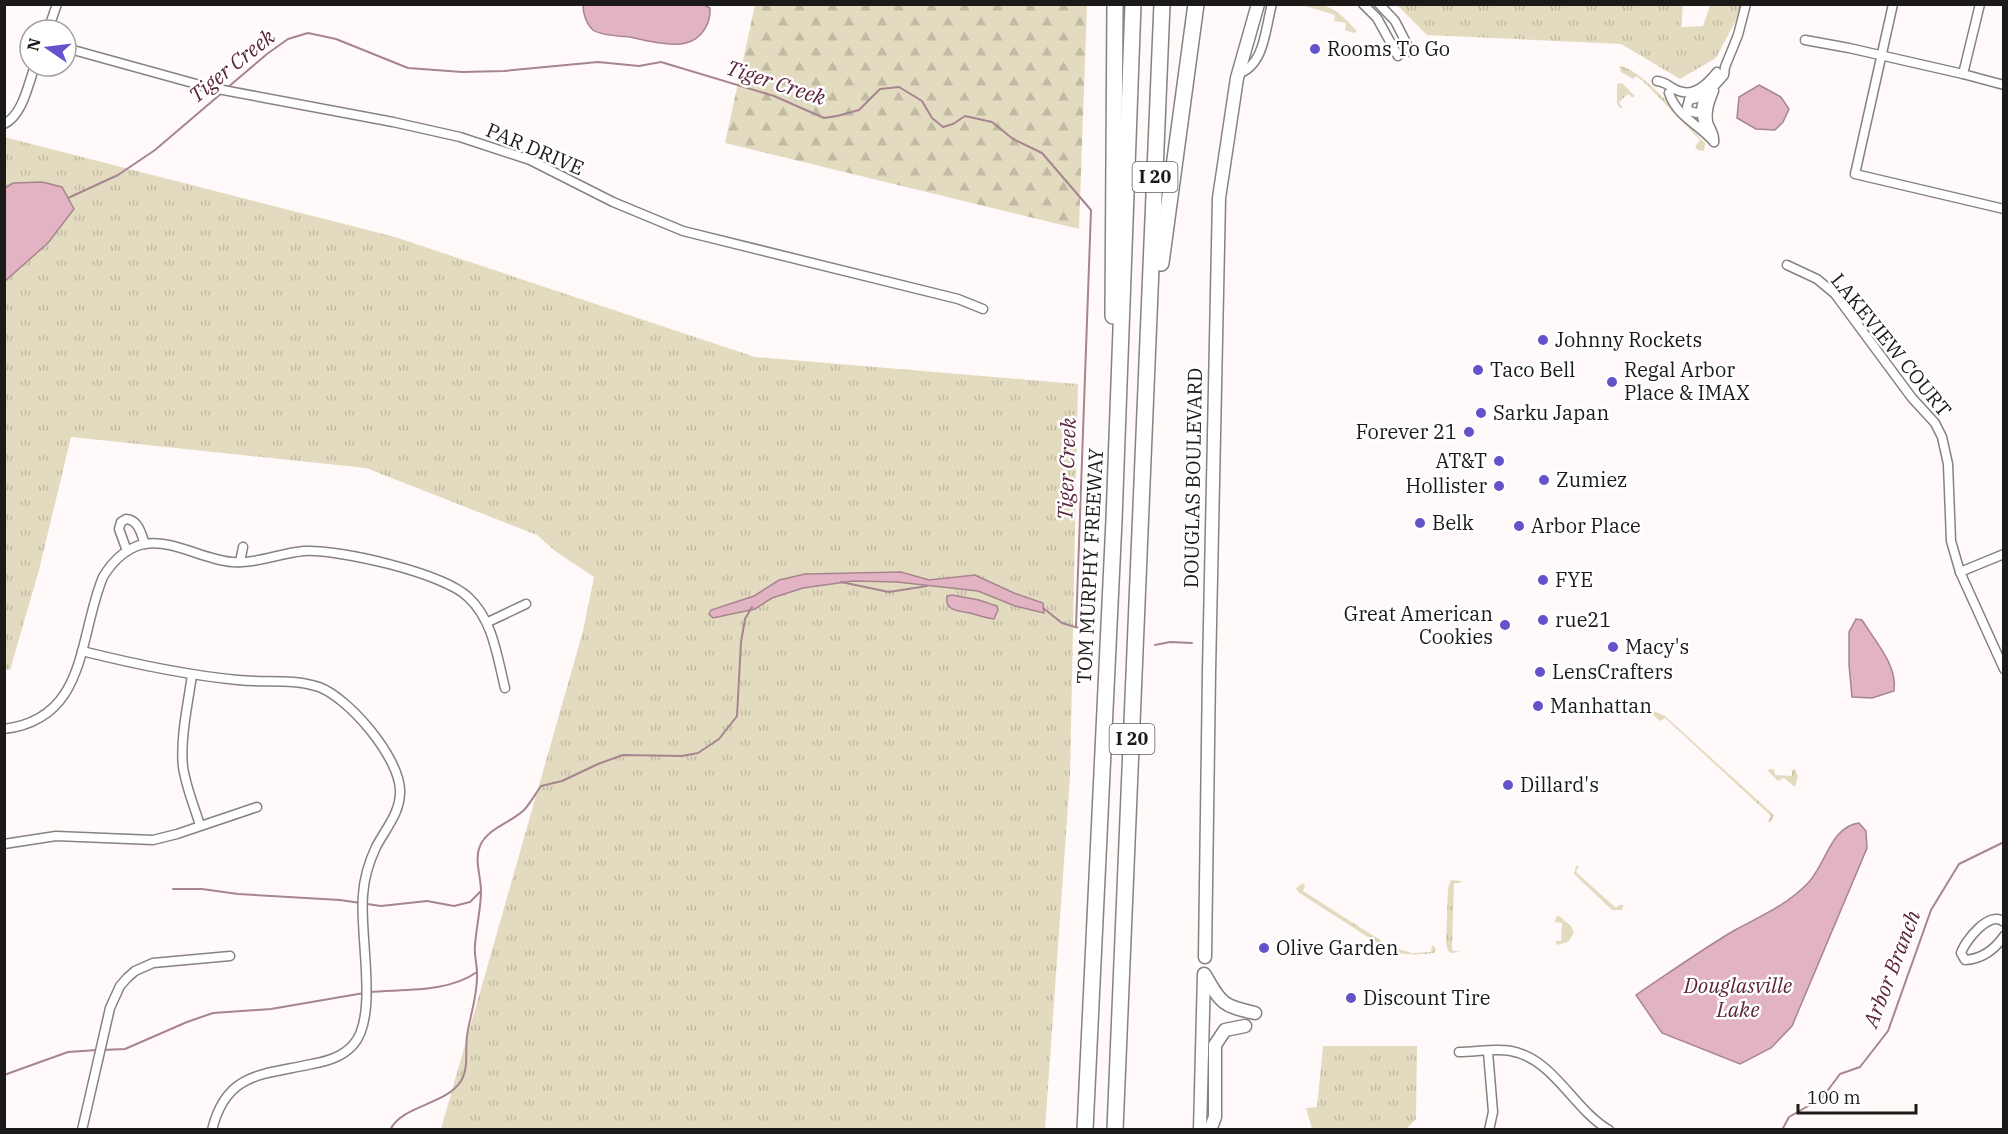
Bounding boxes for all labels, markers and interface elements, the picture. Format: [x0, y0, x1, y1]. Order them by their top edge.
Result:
north arrow [18, 18, 78, 78]
water label: Tiger Creek [183, 21, 281, 108]
place label: Rooms To Go [1327, 35, 1450, 62]
text: N [22, 36, 45, 53]
marker: Rooms To Go [1308, 42, 1322, 56]
water label: Tiger Creek [723, 53, 830, 111]
street label: PAR DRIVE [482, 116, 588, 181]
road number: I 20 [1132, 162, 1178, 192]
street label: LAKEVIEW COURT [1825, 267, 1958, 422]
place label: Johnny Rockets [1555, 326, 1702, 353]
marker: Johnny Rockets [1536, 333, 1550, 347]
place label: Taco Bell [1490, 356, 1575, 383]
place label: Regal Arbor Place & IMAX [1624, 356, 1750, 406]
marker: Taco Bell [1471, 363, 1485, 377]
street label: DOUGLAS BOULEVARD [1177, 368, 1208, 588]
marker: Regal Arbor Place & IMAX [1605, 375, 1619, 389]
place label: Sarku Japan [1493, 399, 1609, 426]
marker: Sarku Japan [1474, 406, 1488, 420]
water label: Tiger Creek [1050, 416, 1082, 521]
place label: Forever 21 [1356, 418, 1457, 445]
marker: Forever 21 [1462, 425, 1476, 439]
street label: TOM MURPHY FREEWAY [1070, 447, 1109, 685]
place label: AT&T [1436, 447, 1487, 474]
marker: AT&T [1492, 454, 1506, 468]
place label: Zumiez [1556, 466, 1627, 493]
place label: Hollister [1405, 472, 1487, 499]
marker: Zumiez [1537, 473, 1551, 487]
marker: Hollister [1492, 479, 1506, 493]
place label: Belk [1432, 509, 1474, 536]
place label: Arbor Place [1531, 512, 1641, 539]
marker: Belk [1413, 516, 1427, 530]
marker: Arbor Place [1512, 519, 1526, 533]
place label: FYE [1555, 566, 1593, 593]
marker: FYE [1536, 573, 1550, 587]
place label: Great American Cookies [1344, 600, 1493, 650]
place label: rue21 [1555, 606, 1611, 633]
marker: rue21 [1536, 613, 1550, 627]
marker: Great American Cookies [1498, 618, 1512, 632]
place label: Macy's [1625, 633, 1689, 660]
marker: Macy's [1606, 640, 1620, 654]
place label: LensCrafters [1552, 658, 1673, 685]
marker: LensCrafters [1533, 665, 1547, 679]
place label: Manhattan [1550, 692, 1652, 719]
marker: Manhattan [1531, 699, 1545, 713]
road number: I 20 [1110, 724, 1154, 754]
place label: Dillard's [1520, 771, 1599, 798]
marker: Dillard's [1501, 778, 1515, 792]
water label: Arbor Branch [1855, 906, 1926, 1033]
place label: Olive Garden [1276, 934, 1399, 961]
marker: Olive Garden [1257, 941, 1271, 955]
water label: Douglasville Lake [1683, 971, 1793, 1023]
place label: Discount Tire [1363, 984, 1490, 1011]
marker: Discount Tire [1344, 991, 1358, 1005]
scale bar [1798, 1077, 1916, 1115]
text: 100 m [1807, 1086, 1861, 1109]

